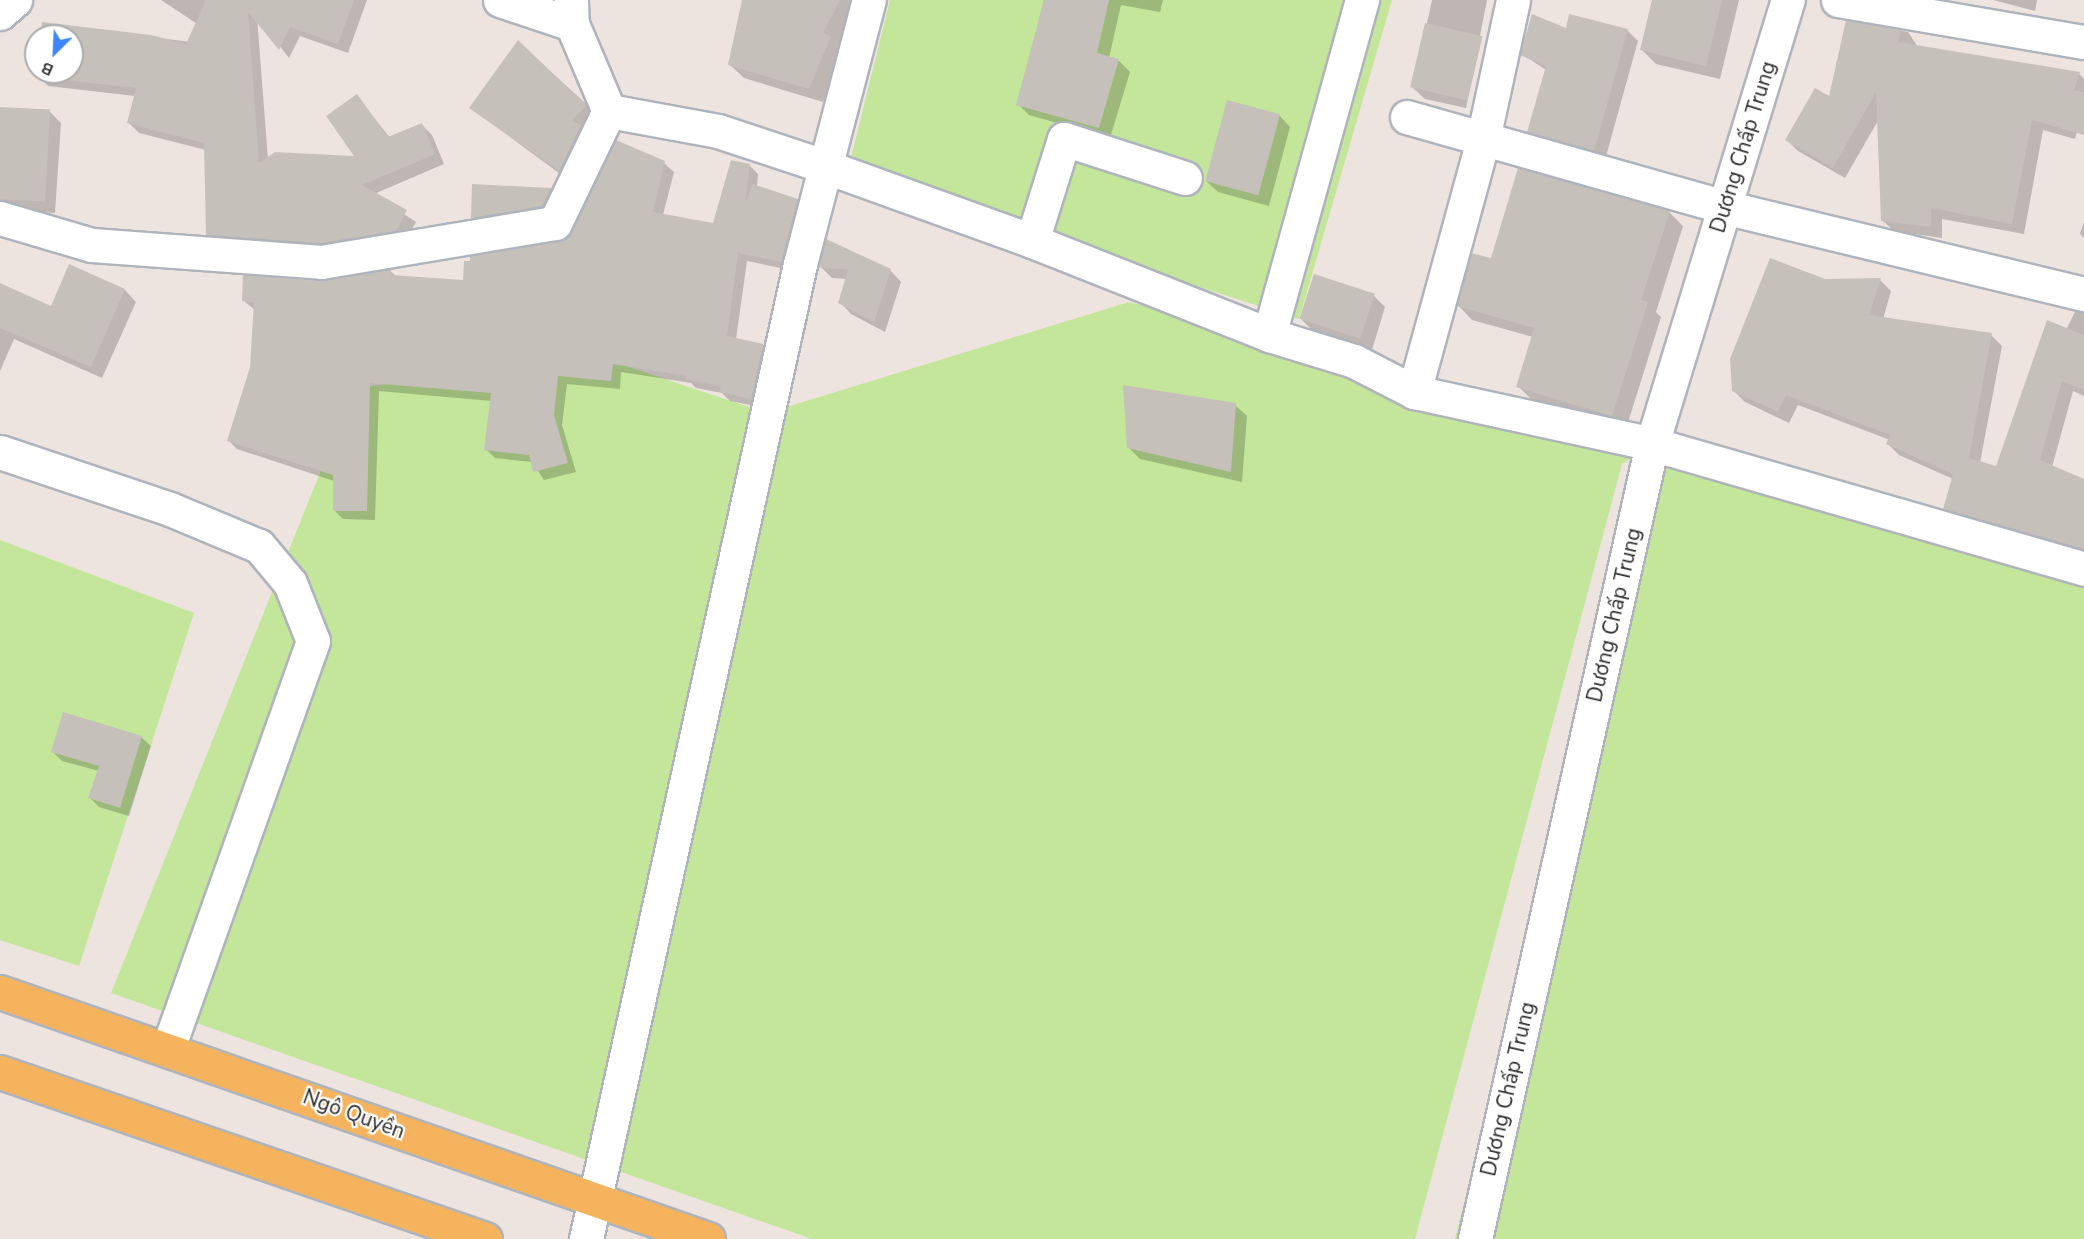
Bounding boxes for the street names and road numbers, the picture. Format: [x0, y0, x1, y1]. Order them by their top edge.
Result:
street label: Dương Chấp Trung [1705, 58, 1781, 236]
street label: Dương Chấp Trung [1582, 525, 1646, 705]
street label: Dương Chấp Trung [1476, 999, 1540, 1179]
street label: Ngô Quyền [300, 1084, 408, 1144]

